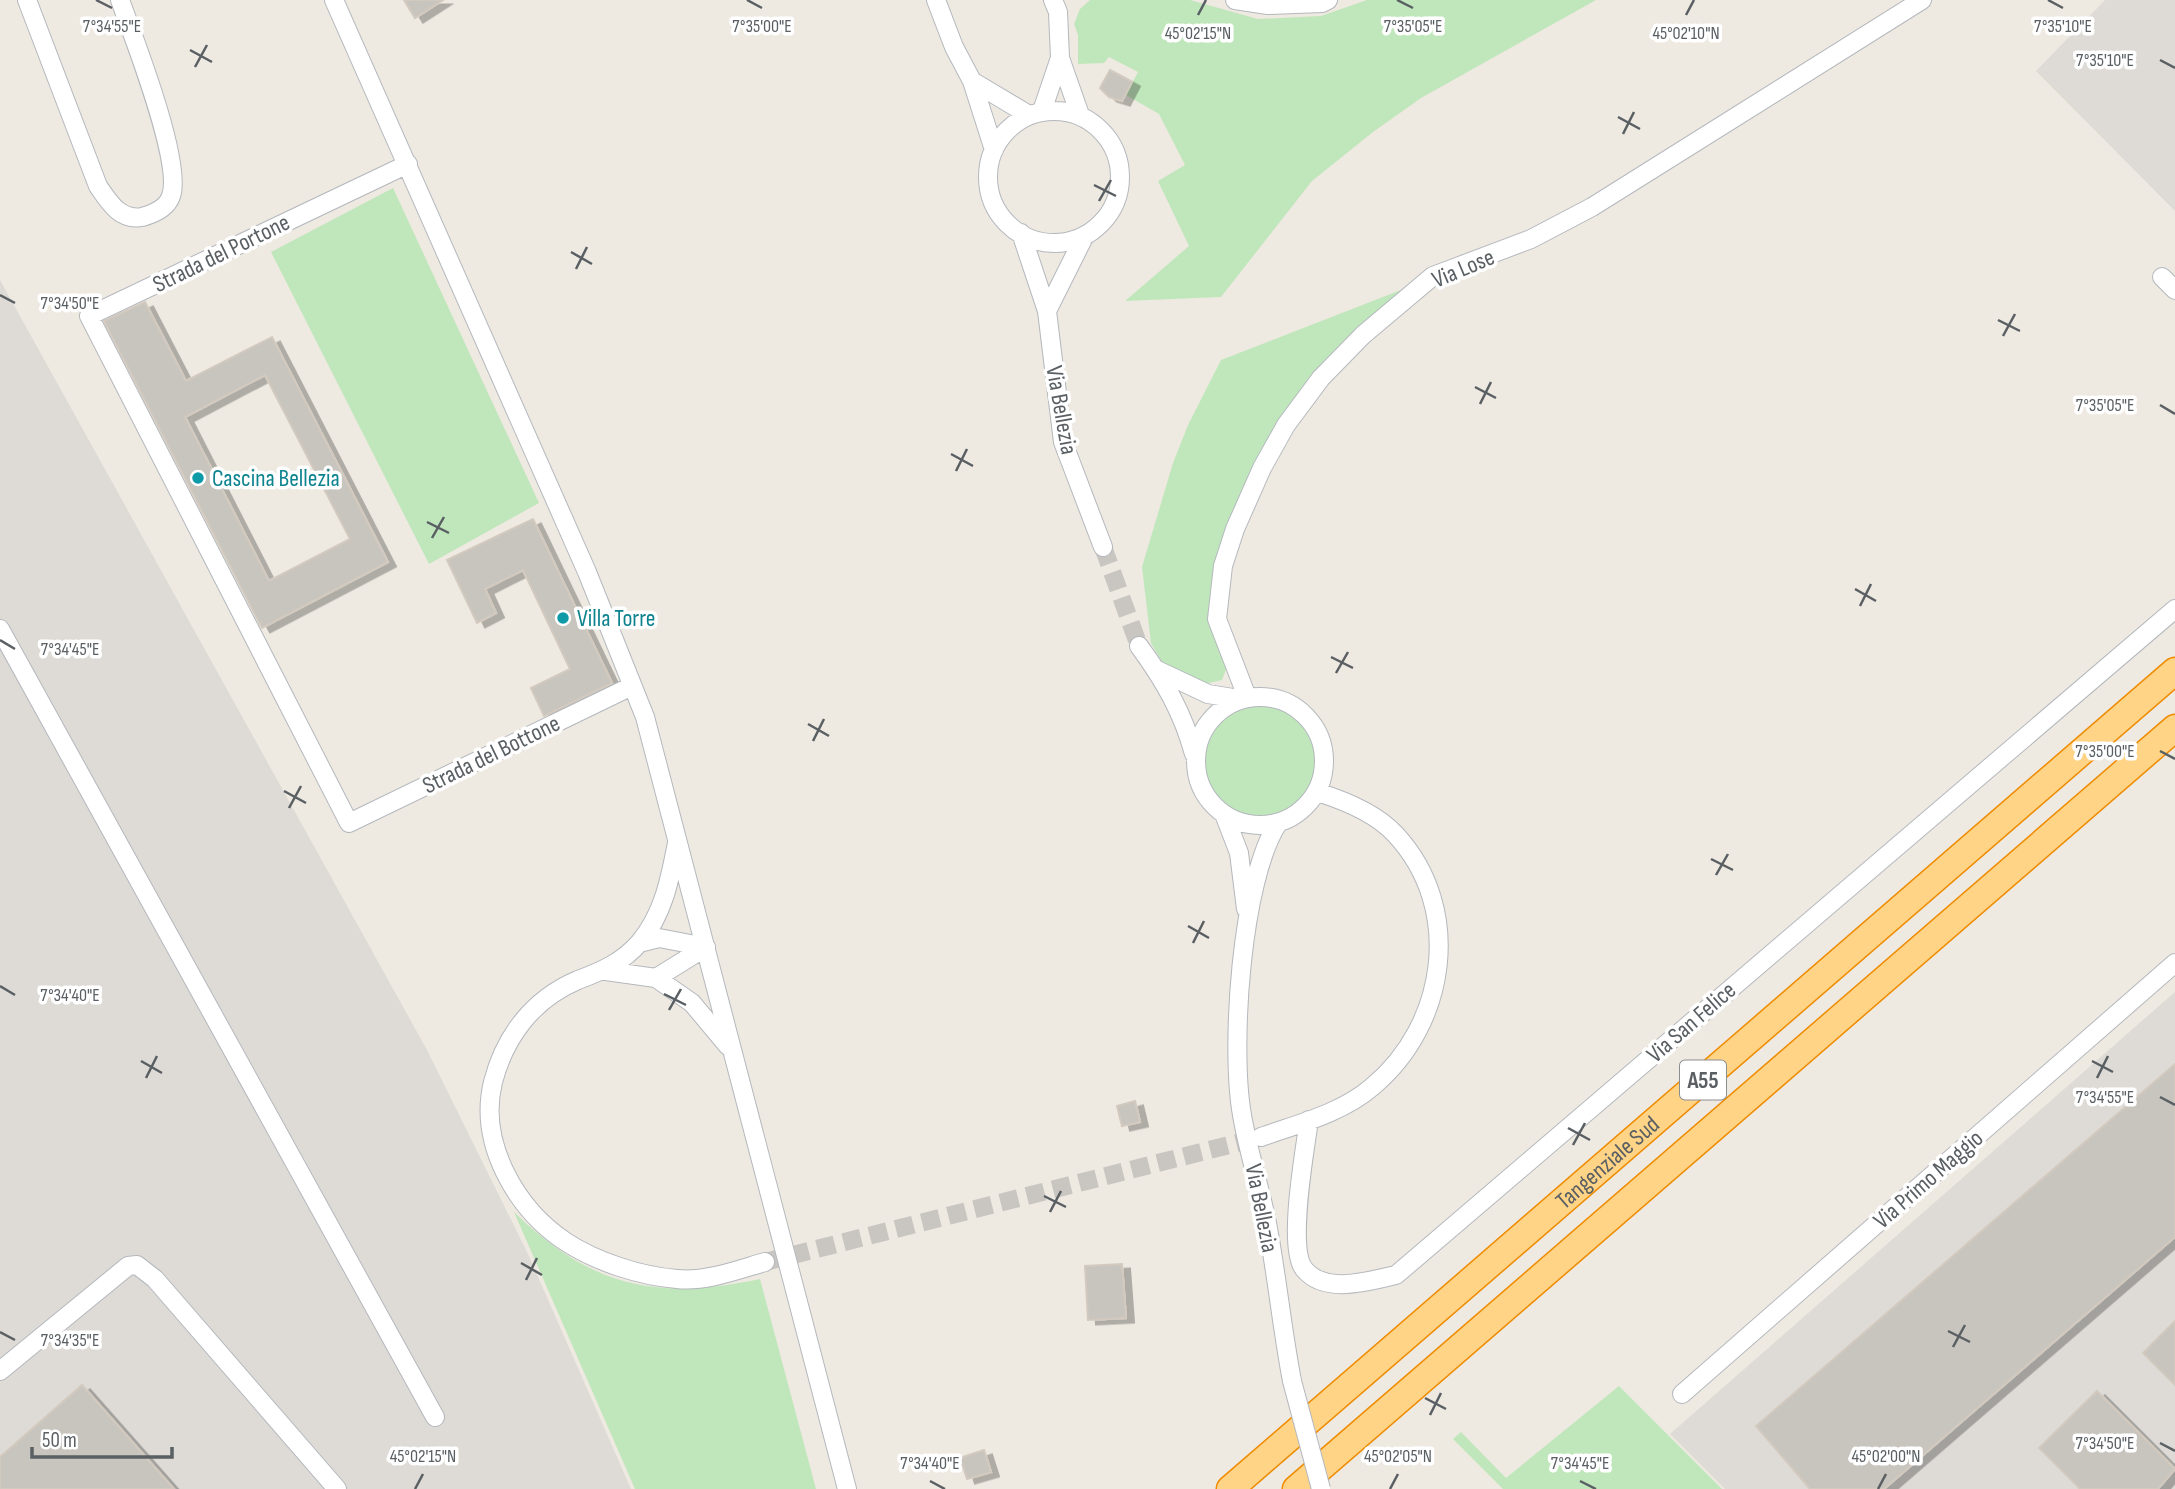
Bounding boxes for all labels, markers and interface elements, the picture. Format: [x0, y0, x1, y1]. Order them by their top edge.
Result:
text: 7°34'55"E [83, 16, 141, 37]
text: 7°35'00"E [732, 16, 792, 37]
text: 7°35'05"E [1384, 16, 1442, 37]
text: 7°35'10"E [2034, 16, 2092, 37]
text: 45°02'15"N [1165, 23, 1231, 44]
text: 45°02'10"N [1652, 23, 1720, 44]
text: 7°35'10"E [2076, 50, 2134, 71]
street label: Strada del Portone [148, 208, 294, 299]
street label: Via Lose [1428, 242, 1499, 295]
text: 7°34'50"E [40, 293, 100, 314]
street label: Via Bellezia [1039, 363, 1084, 457]
text: 7°35'05"E [2076, 395, 2134, 416]
place label: Cascina Bellezia [212, 464, 340, 493]
marker: Cascina Bellezia [190, 470, 206, 486]
place label: Villa Torre [577, 604, 655, 633]
marker: Villa Torre [555, 610, 571, 626]
text: 7°34'45"E [41, 639, 99, 660]
street label: Strada del Bottone [418, 709, 565, 800]
text: 7°35'00"E [2075, 741, 2135, 762]
street label: Via San Felice [1641, 976, 1742, 1069]
text: 7°34'40"E [40, 985, 100, 1006]
road number: A55 [1680, 1060, 1726, 1100]
text: 7°34'55"E [2076, 1087, 2134, 1108]
street label: Tangenziale Sud [1550, 1110, 1665, 1216]
street label: Via Primo Maggio [1867, 1124, 1989, 1235]
street label: Via Bellezia [1239, 1161, 1284, 1255]
text: 7°34'35"E [41, 1330, 99, 1351]
scale bar [32, 1416, 172, 1460]
text: 50 m [42, 1428, 77, 1453]
text: 7°34'50"E [2075, 1433, 2135, 1454]
text: 45°02'15"N [390, 1446, 456, 1467]
text: 45°02'05"N [1364, 1446, 1432, 1467]
text: 45°02'00"N [1852, 1446, 1920, 1467]
text: 7°34'40"E [900, 1453, 960, 1474]
text: 7°34'45"E [1551, 1453, 1609, 1474]

